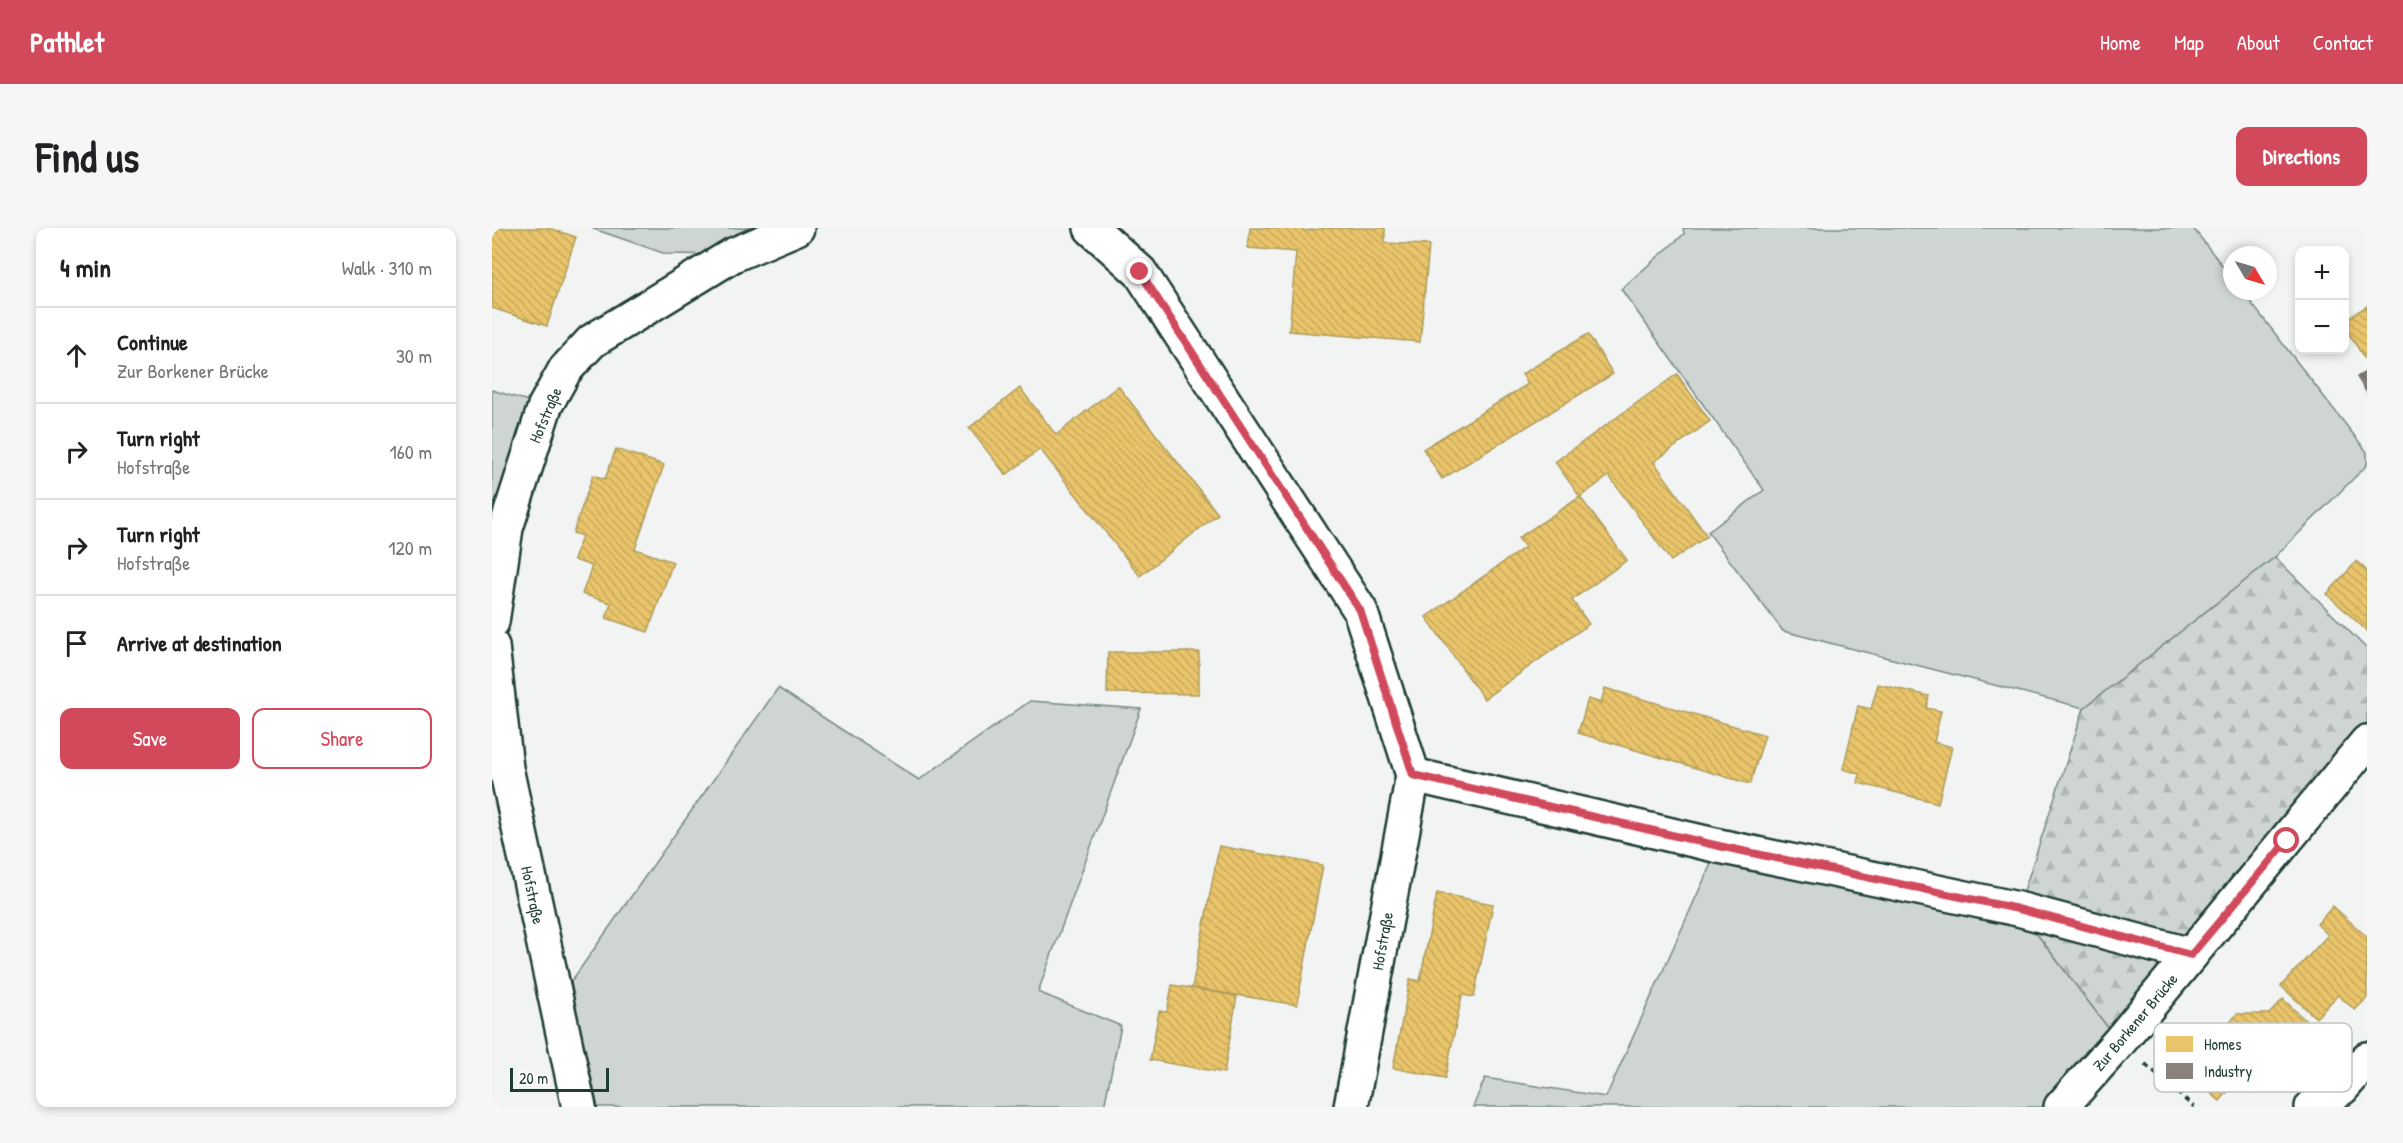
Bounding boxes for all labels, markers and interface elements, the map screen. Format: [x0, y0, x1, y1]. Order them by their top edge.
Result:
text: Pathlet [30, 23, 104, 61]
text: Home [2100, 28, 2141, 57]
text: Map [2174, 28, 2204, 57]
text: About [2237, 28, 2280, 57]
text: Contact [2313, 28, 2373, 57]
button: Directions [2236, 127, 2367, 186]
text: Find us [36, 128, 139, 185]
north arrow [2223, 246, 2277, 300]
map controls [2295, 246, 2349, 354]
button: + [2295, 246, 2349, 300]
text: 4 min [60, 250, 111, 285]
text: Walk · 310 m [342, 254, 432, 281]
route end [1126, 258, 1152, 284]
button: − [2295, 300, 2349, 354]
text: Continue [117, 327, 188, 357]
icon: ahead [60, 339, 93, 372]
text: 30 m [396, 342, 432, 369]
text: Zur Borkener Brücke [117, 357, 269, 384]
street label: Hofstraße [523, 383, 567, 446]
text: Turn right [117, 423, 200, 453]
icon: right [60, 435, 93, 468]
text: 160 m [390, 438, 432, 465]
text: Hofstraße [117, 453, 190, 480]
text: Turn right [117, 519, 200, 549]
icon: right [60, 531, 93, 564]
text: 120 m [388, 534, 432, 561]
text: Hofstraße [117, 549, 190, 576]
icon: arrive [60, 627, 93, 660]
text: Arrive at destination [117, 628, 282, 658]
button: Save [60, 708, 240, 769]
button: Share [252, 708, 432, 769]
route start [2273, 827, 2299, 853]
street label: Hofstraße [516, 864, 550, 927]
street label: Hofstraße [1366, 910, 1398, 972]
street label: Zur Borkener Brücke [2088, 968, 2183, 1076]
legend [2154, 1023, 2352, 1092]
text: Homes [2204, 1033, 2241, 1055]
text: Industry [2204, 1060, 2252, 1082]
scale bar [510, 1065, 609, 1092]
text: 20 m [519, 1067, 548, 1089]

